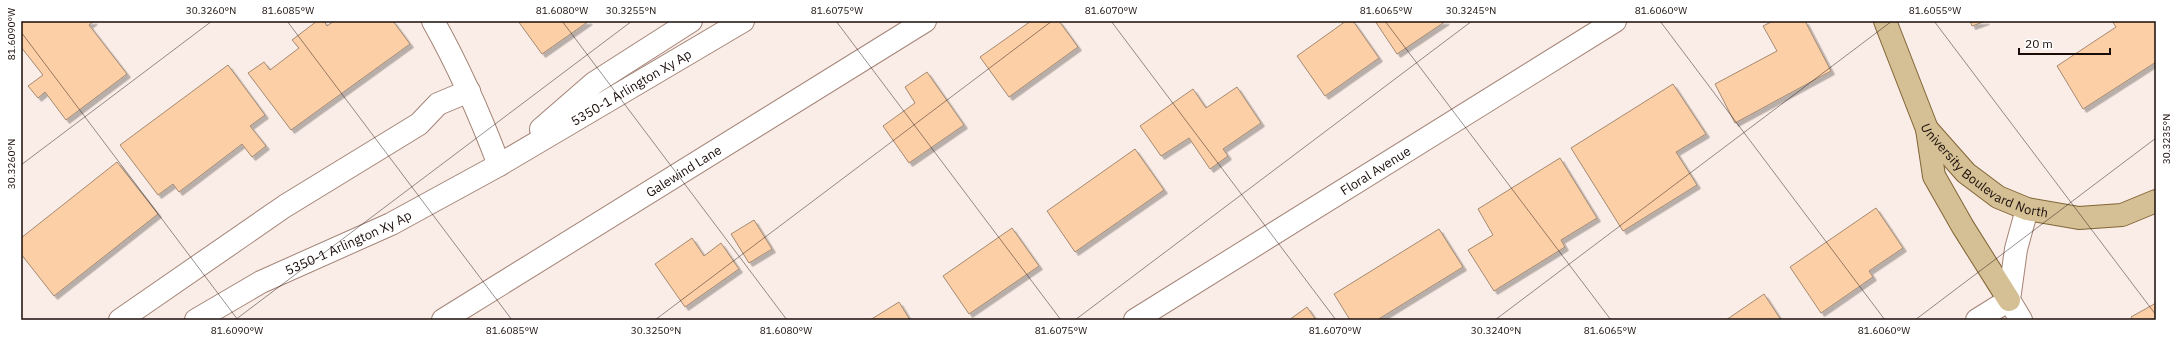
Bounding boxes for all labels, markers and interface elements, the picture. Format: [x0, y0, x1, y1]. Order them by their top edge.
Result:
text: 30.3260°N [186, 4, 236, 17]
text: 81.6085°W [262, 4, 314, 17]
text: 81.6080°W [536, 4, 588, 17]
text: 30.3255°N [606, 4, 656, 17]
text: 81.6075°W [811, 4, 863, 17]
text: 81.6070°W [1085, 4, 1137, 17]
text: 81.6065°W [1360, 4, 1412, 17]
text: 30.3245°N [1446, 4, 1496, 17]
text: 81.6060°W [1635, 4, 1687, 17]
text: 81.6055°W [1909, 4, 1961, 17]
text: 81.6090°W [5, 8, 18, 60]
scale bar [2019, 30, 2110, 56]
text: 20 m [2025, 36, 2053, 51]
street label: 5350-1 Arlington Xy Ap [568, 45, 694, 129]
text: 30.3235°N [2160, 114, 2173, 164]
street label: University Boulevard North [1917, 121, 2050, 221]
text: 30.3260°N [5, 139, 18, 189]
street label: Galewind Lane [643, 141, 724, 201]
street label: Floral Avenue [1337, 142, 1414, 199]
street label: 5350-1 Arlington Xy Ap [282, 206, 414, 279]
text: 81.6090°W [211, 324, 263, 337]
text: 81.6085°W [486, 324, 538, 337]
text: 30.3250°N [631, 324, 681, 337]
text: 81.6080°W [760, 324, 812, 337]
text: 81.6075°W [1035, 324, 1087, 337]
text: 81.6070°W [1309, 324, 1361, 337]
text: 30.3240°N [1471, 324, 1521, 337]
text: 81.6065°W [1584, 324, 1636, 337]
text: 81.6060°W [1858, 324, 1910, 337]

